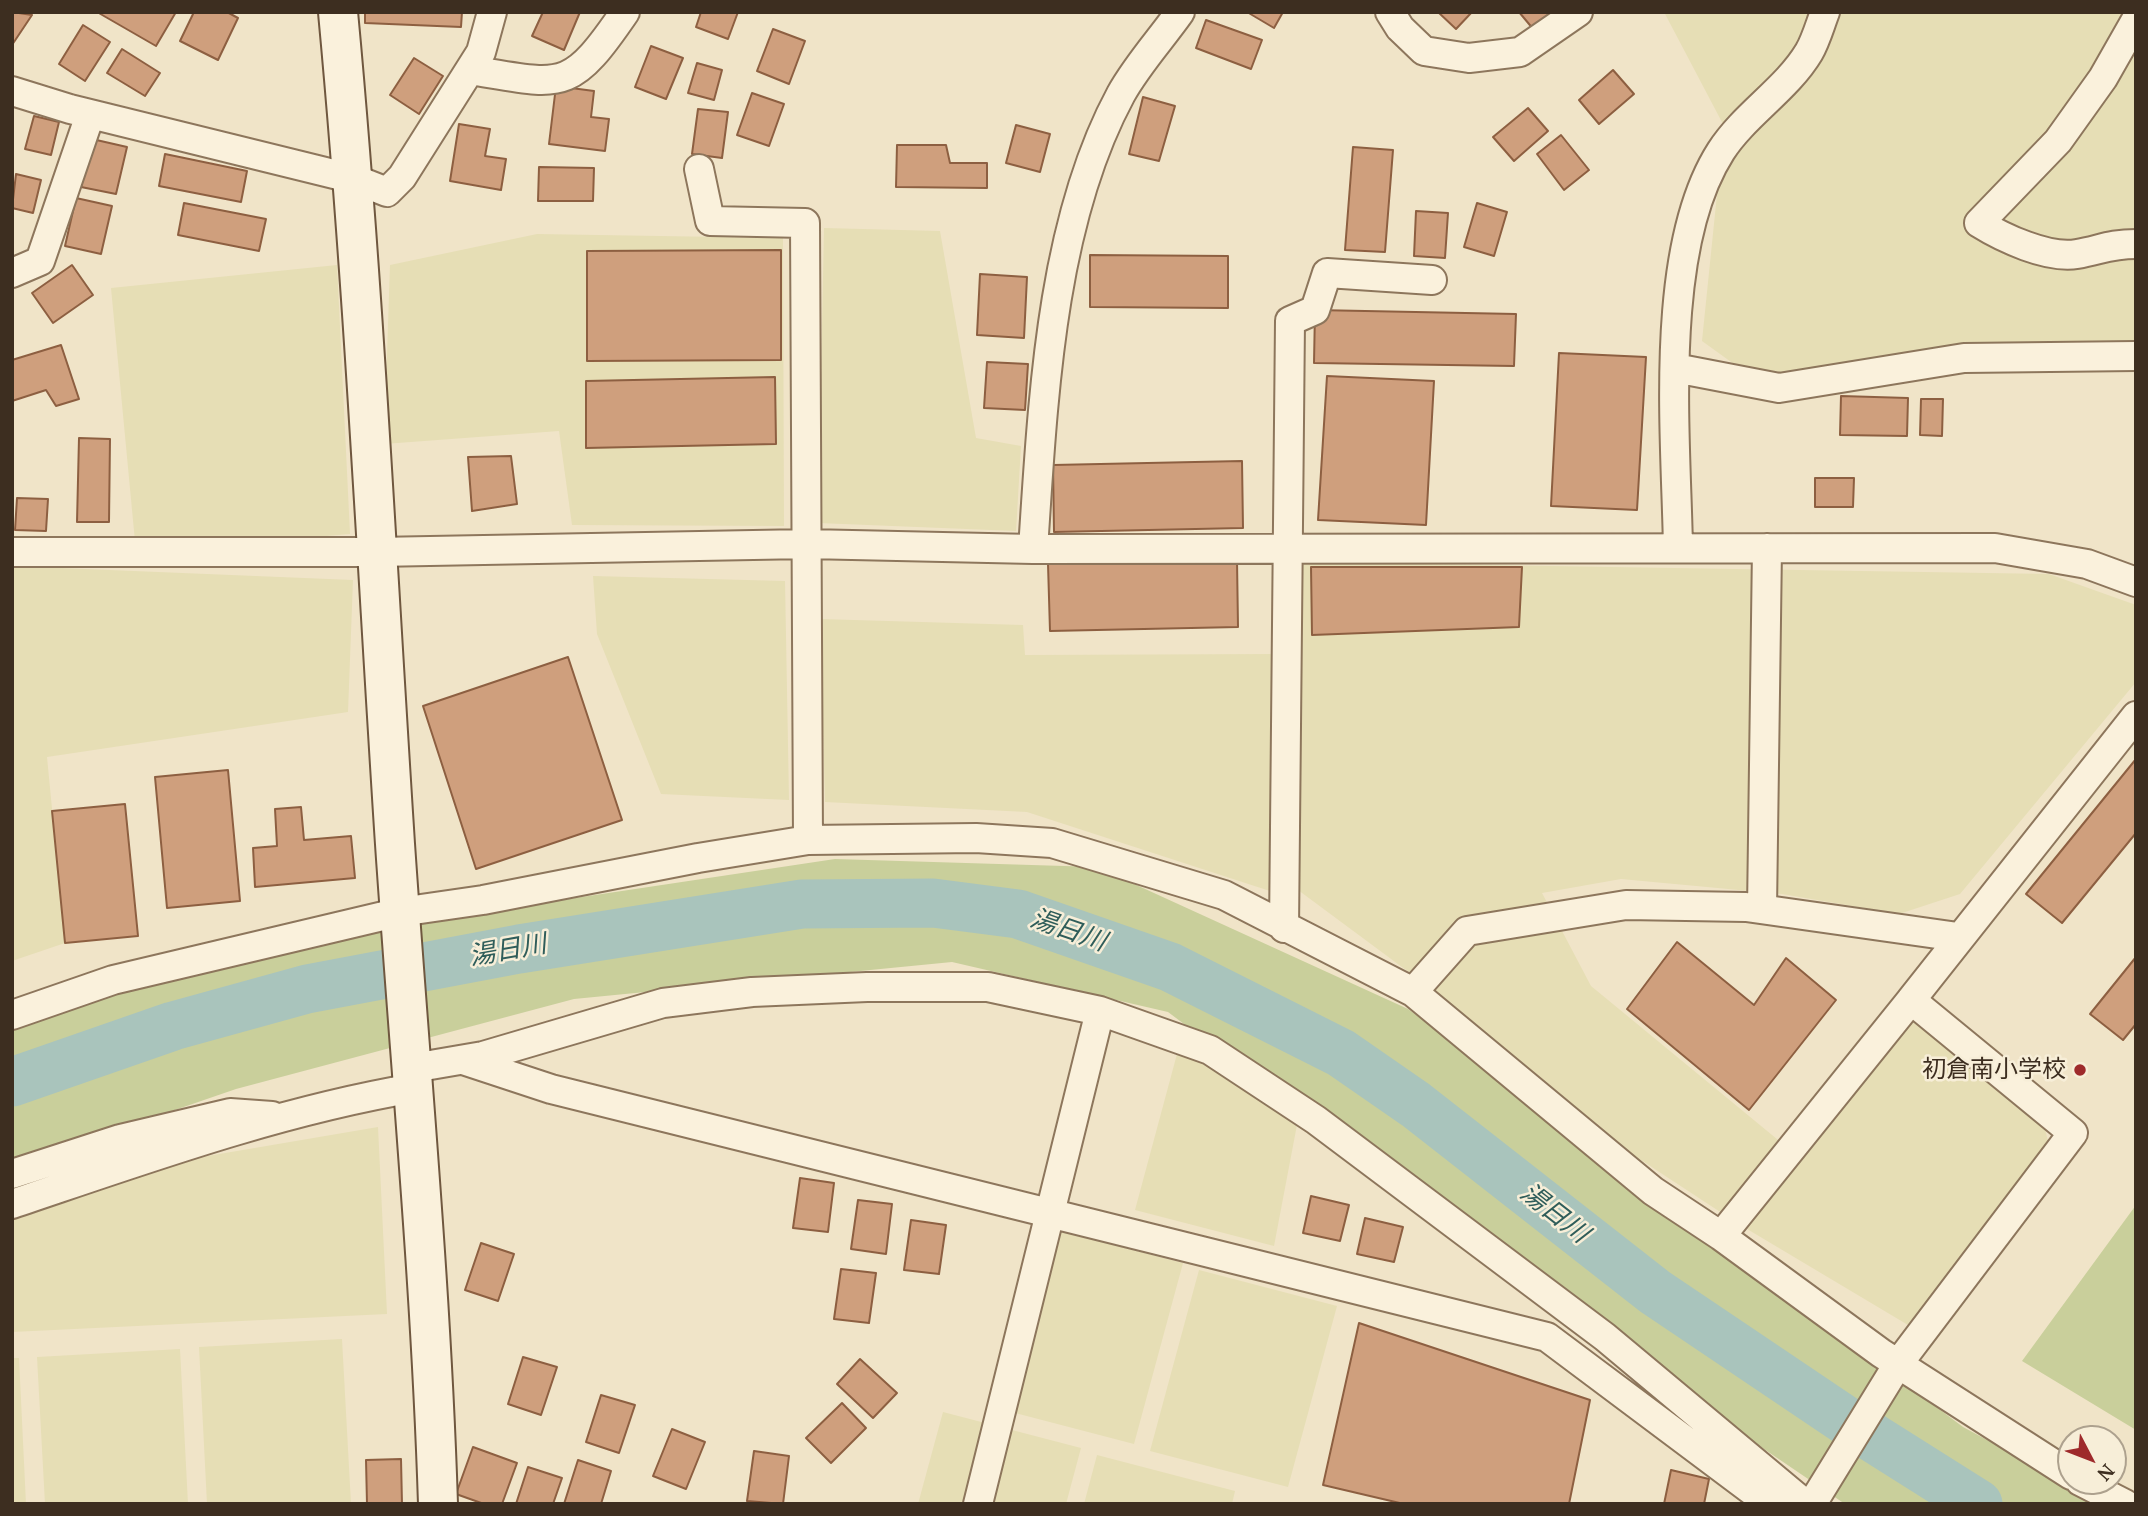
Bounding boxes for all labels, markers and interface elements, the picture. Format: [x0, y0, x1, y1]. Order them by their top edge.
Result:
water label: 湯日川 [1026, 904, 1110, 958]
water label: 湯日川 [467, 929, 549, 973]
place label: 初倉南小学校 [1922, 1056, 2066, 1084]
marker: 初倉南小学校 [2072, 1062, 2088, 1078]
water label: 湯日川 [1514, 1178, 1594, 1250]
north arrow [2057, 1425, 2127, 1495]
text: N [2092, 1459, 2121, 1487]

